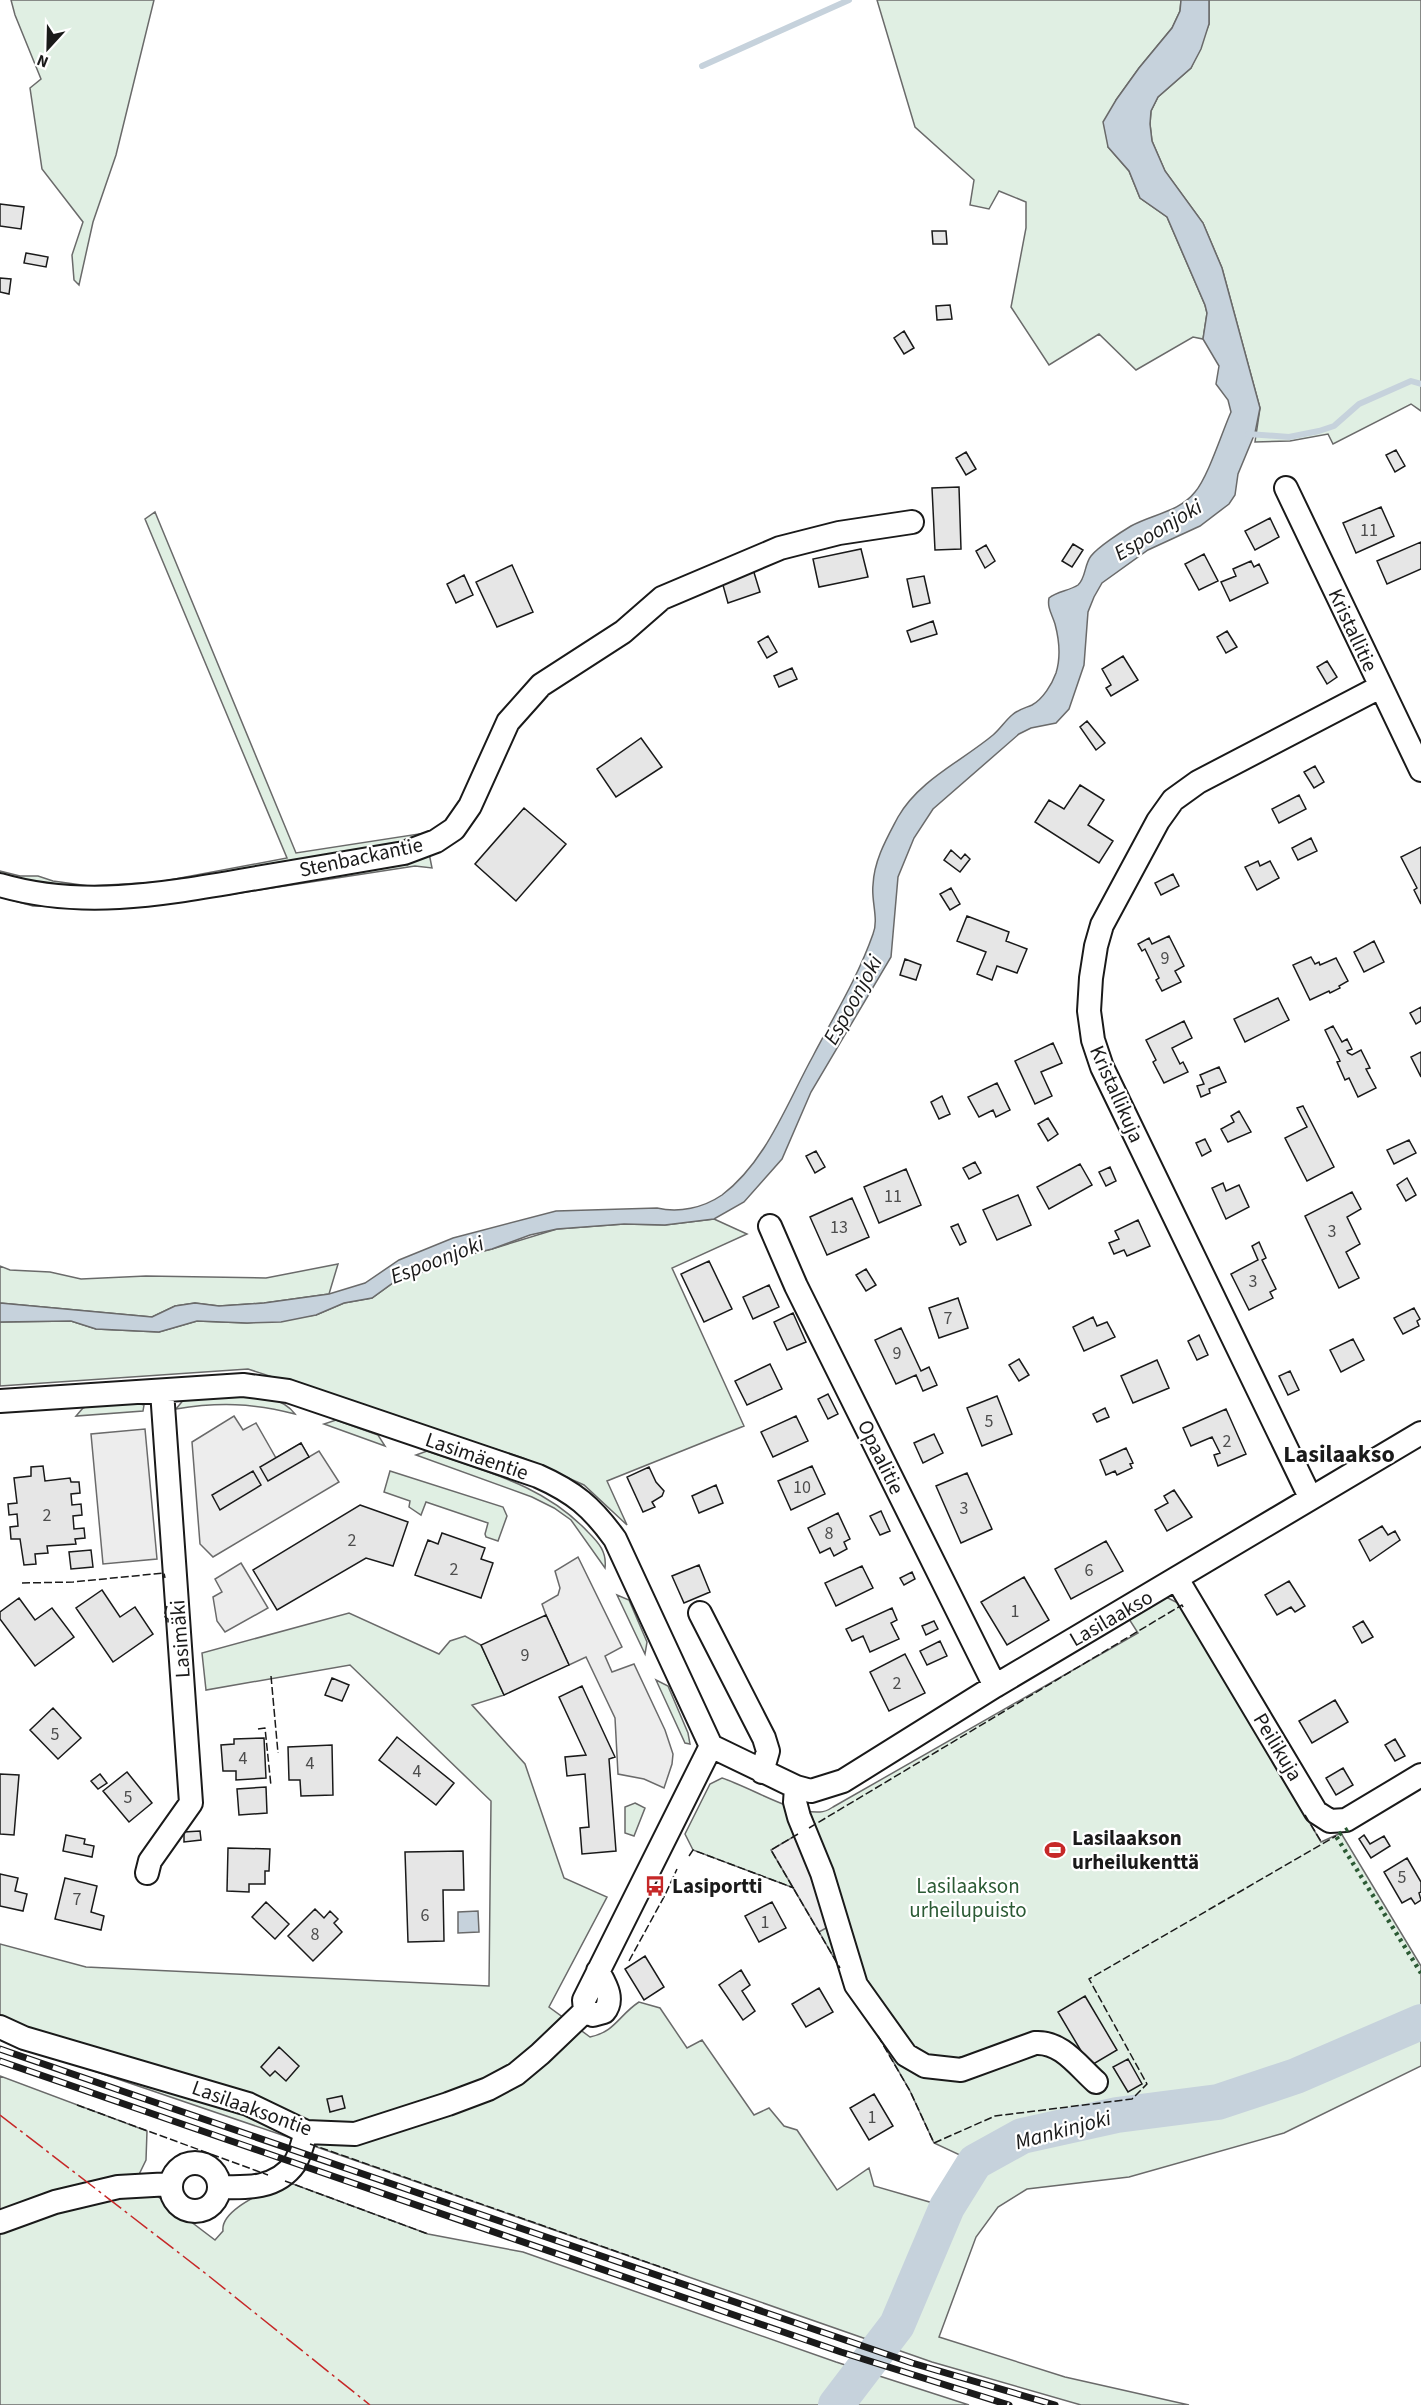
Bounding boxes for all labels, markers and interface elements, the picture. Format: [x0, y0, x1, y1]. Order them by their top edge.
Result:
north arrow [18, 18, 78, 78]
text: N [34, 49, 52, 73]
water label: Espoonjoki [1108, 491, 1209, 569]
house number: 11 [1360, 518, 1378, 543]
street label: Kristallitie [1321, 583, 1385, 677]
street label: Stenbackantie [296, 829, 426, 885]
house number: 9 [1161, 946, 1170, 971]
water label: Espoonjoki [815, 949, 891, 1051]
street label: Kristallikuja [1082, 1041, 1152, 1147]
house number: 11 [884, 1184, 902, 1209]
house number: 13 [830, 1215, 848, 1240]
house number: 3 [1328, 1219, 1337, 1244]
water label: Espoonjoki [385, 1227, 489, 1293]
house number: 3 [1249, 1269, 1258, 1294]
house number: 7 [944, 1306, 953, 1331]
house number: 9 [893, 1341, 902, 1366]
house number: 5 [985, 1409, 994, 1434]
street label: Opaalitie [850, 1415, 912, 1499]
street label: Lasimäentie [421, 1424, 533, 1488]
house number: 2 [1223, 1429, 1232, 1454]
district label: Lasilaakso [1283, 1437, 1395, 1472]
house number: 10 [793, 1475, 811, 1500]
house number: 3 [960, 1496, 969, 1521]
house number: 2 [43, 1503, 52, 1528]
house number: 8 [825, 1521, 834, 1546]
house number: 2 [348, 1528, 357, 1553]
house number: 2 [450, 1557, 459, 1582]
house number: 6 [1085, 1558, 1094, 1583]
street label: Lasilaakso [1064, 1582, 1158, 1654]
street label: Lasimäki [162, 1599, 198, 1679]
house number: 1 [1011, 1599, 1019, 1624]
house number: 9 [521, 1643, 530, 1668]
house number: 2 [893, 1671, 902, 1696]
street label: Peilikuja [1246, 1707, 1310, 1787]
house number: 5 [51, 1722, 60, 1747]
house number: 4 [239, 1746, 248, 1771]
house number: 4 [306, 1751, 315, 1776]
house number: 4 [413, 1759, 422, 1784]
house number: 5 [124, 1785, 133, 1810]
place label: Lasilaakson urheilukenttä [1072, 1823, 1199, 1877]
sports icon: Lasilaakson urheilukenttä [1043, 1838, 1067, 1862]
house number: 5 [1398, 1865, 1407, 1890]
place label: Lasiportti [672, 1871, 763, 1901]
park label: Lasilaakson urheilupuisto [909, 1871, 1027, 1925]
bus stop icon: Lasiportti [643, 1874, 667, 1898]
house number: 7 [73, 1887, 82, 1912]
house number: 6 [421, 1903, 430, 1928]
house number: 1 [761, 1910, 769, 1935]
house number: 8 [311, 1922, 320, 1947]
street label: Lasilaaksontie [188, 2072, 316, 2144]
water label: Mankinjoki [1011, 2102, 1115, 2158]
house number: 1 [868, 2105, 876, 2130]

